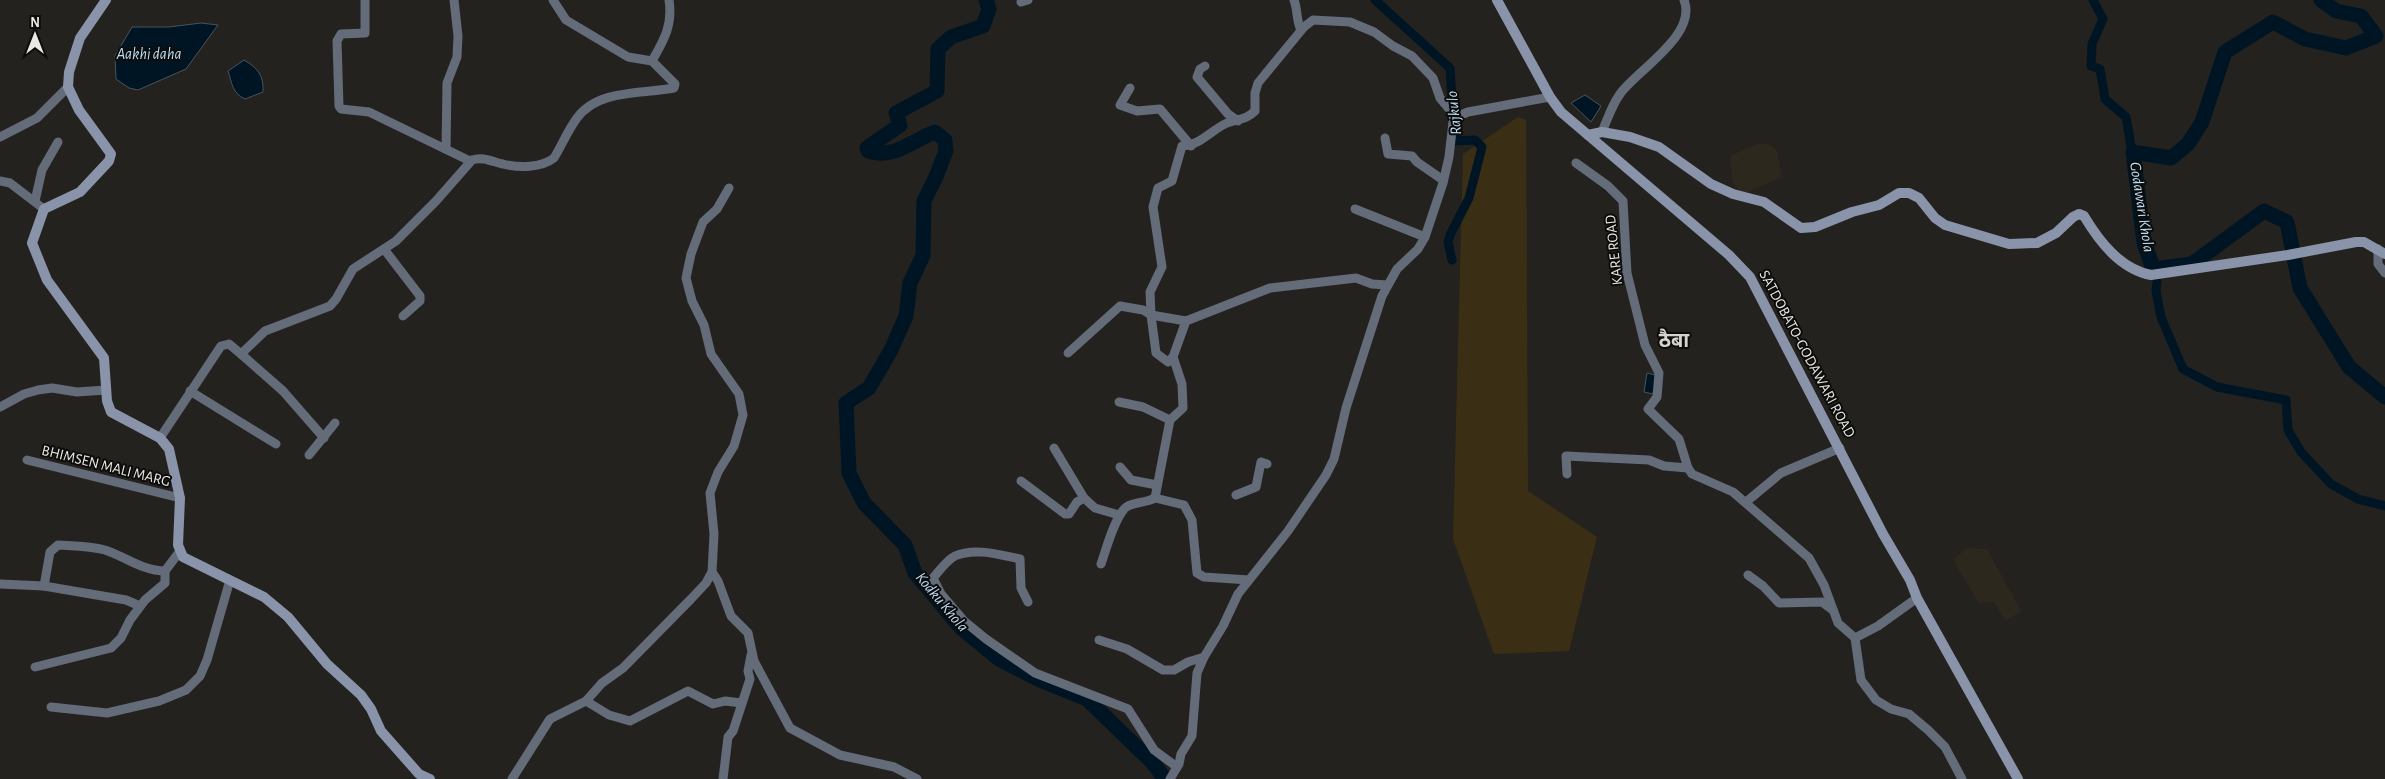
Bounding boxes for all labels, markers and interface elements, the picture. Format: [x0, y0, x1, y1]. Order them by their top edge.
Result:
north arrow [10, 10, 60, 60]
text: N [30, 16, 40, 30]
water label: Aakhi daha [116, 46, 181, 62]
water label: Rajkulo [1444, 90, 1465, 136]
water label: Godawari Khola [2127, 161, 2157, 253]
street label: KARE ROAD [1603, 214, 1625, 286]
street label: SATDOBATO-GODAWARI ROAD [1756, 268, 1858, 440]
district label: ठैबा [1659, 328, 1690, 351]
street label: BHIMSEN MALI MARG [40, 443, 172, 489]
water label: Kodku Khola [913, 569, 971, 635]

